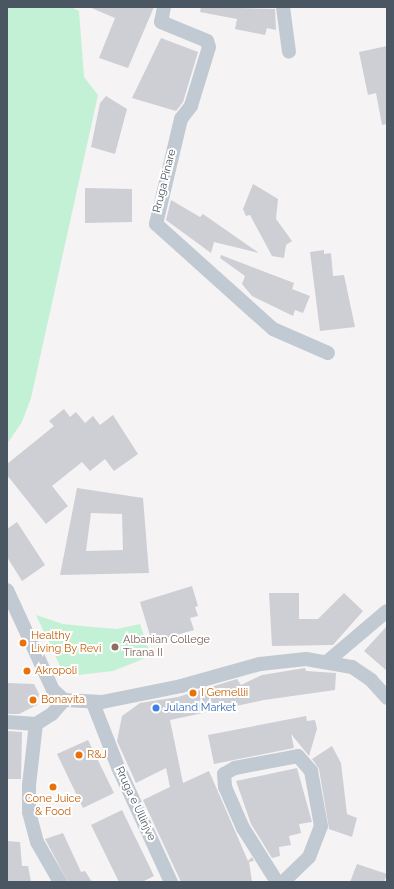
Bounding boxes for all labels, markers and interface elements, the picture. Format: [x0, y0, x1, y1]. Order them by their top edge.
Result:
street label: Rruga Pinare [151, 148, 179, 214]
place label: Healthy Living By Revi [31, 630, 102, 656]
place label: Albanian College Tirana II [123, 634, 210, 660]
marker: Healthy Living By Revi [18, 638, 28, 648]
marker: Albanian College Tirana II [110, 642, 120, 652]
place label: Akropoli [35, 664, 77, 678]
marker: Akropoli [22, 666, 32, 676]
place label: I Gemellii [201, 686, 248, 700]
marker: I Gemellii [188, 688, 198, 698]
place label: Bonavita [41, 693, 85, 707]
marker: Bonavita [28, 695, 38, 705]
place label: Juland Market [164, 701, 236, 715]
marker: Juland Market [151, 703, 161, 713]
place label: R&J [87, 748, 107, 762]
marker: R&J [74, 750, 84, 760]
street label: Rruga e Ullinjve [112, 765, 158, 843]
marker: Cone Juice & Food [48, 782, 58, 792]
place label: Cone Juice & Food [25, 793, 81, 819]

